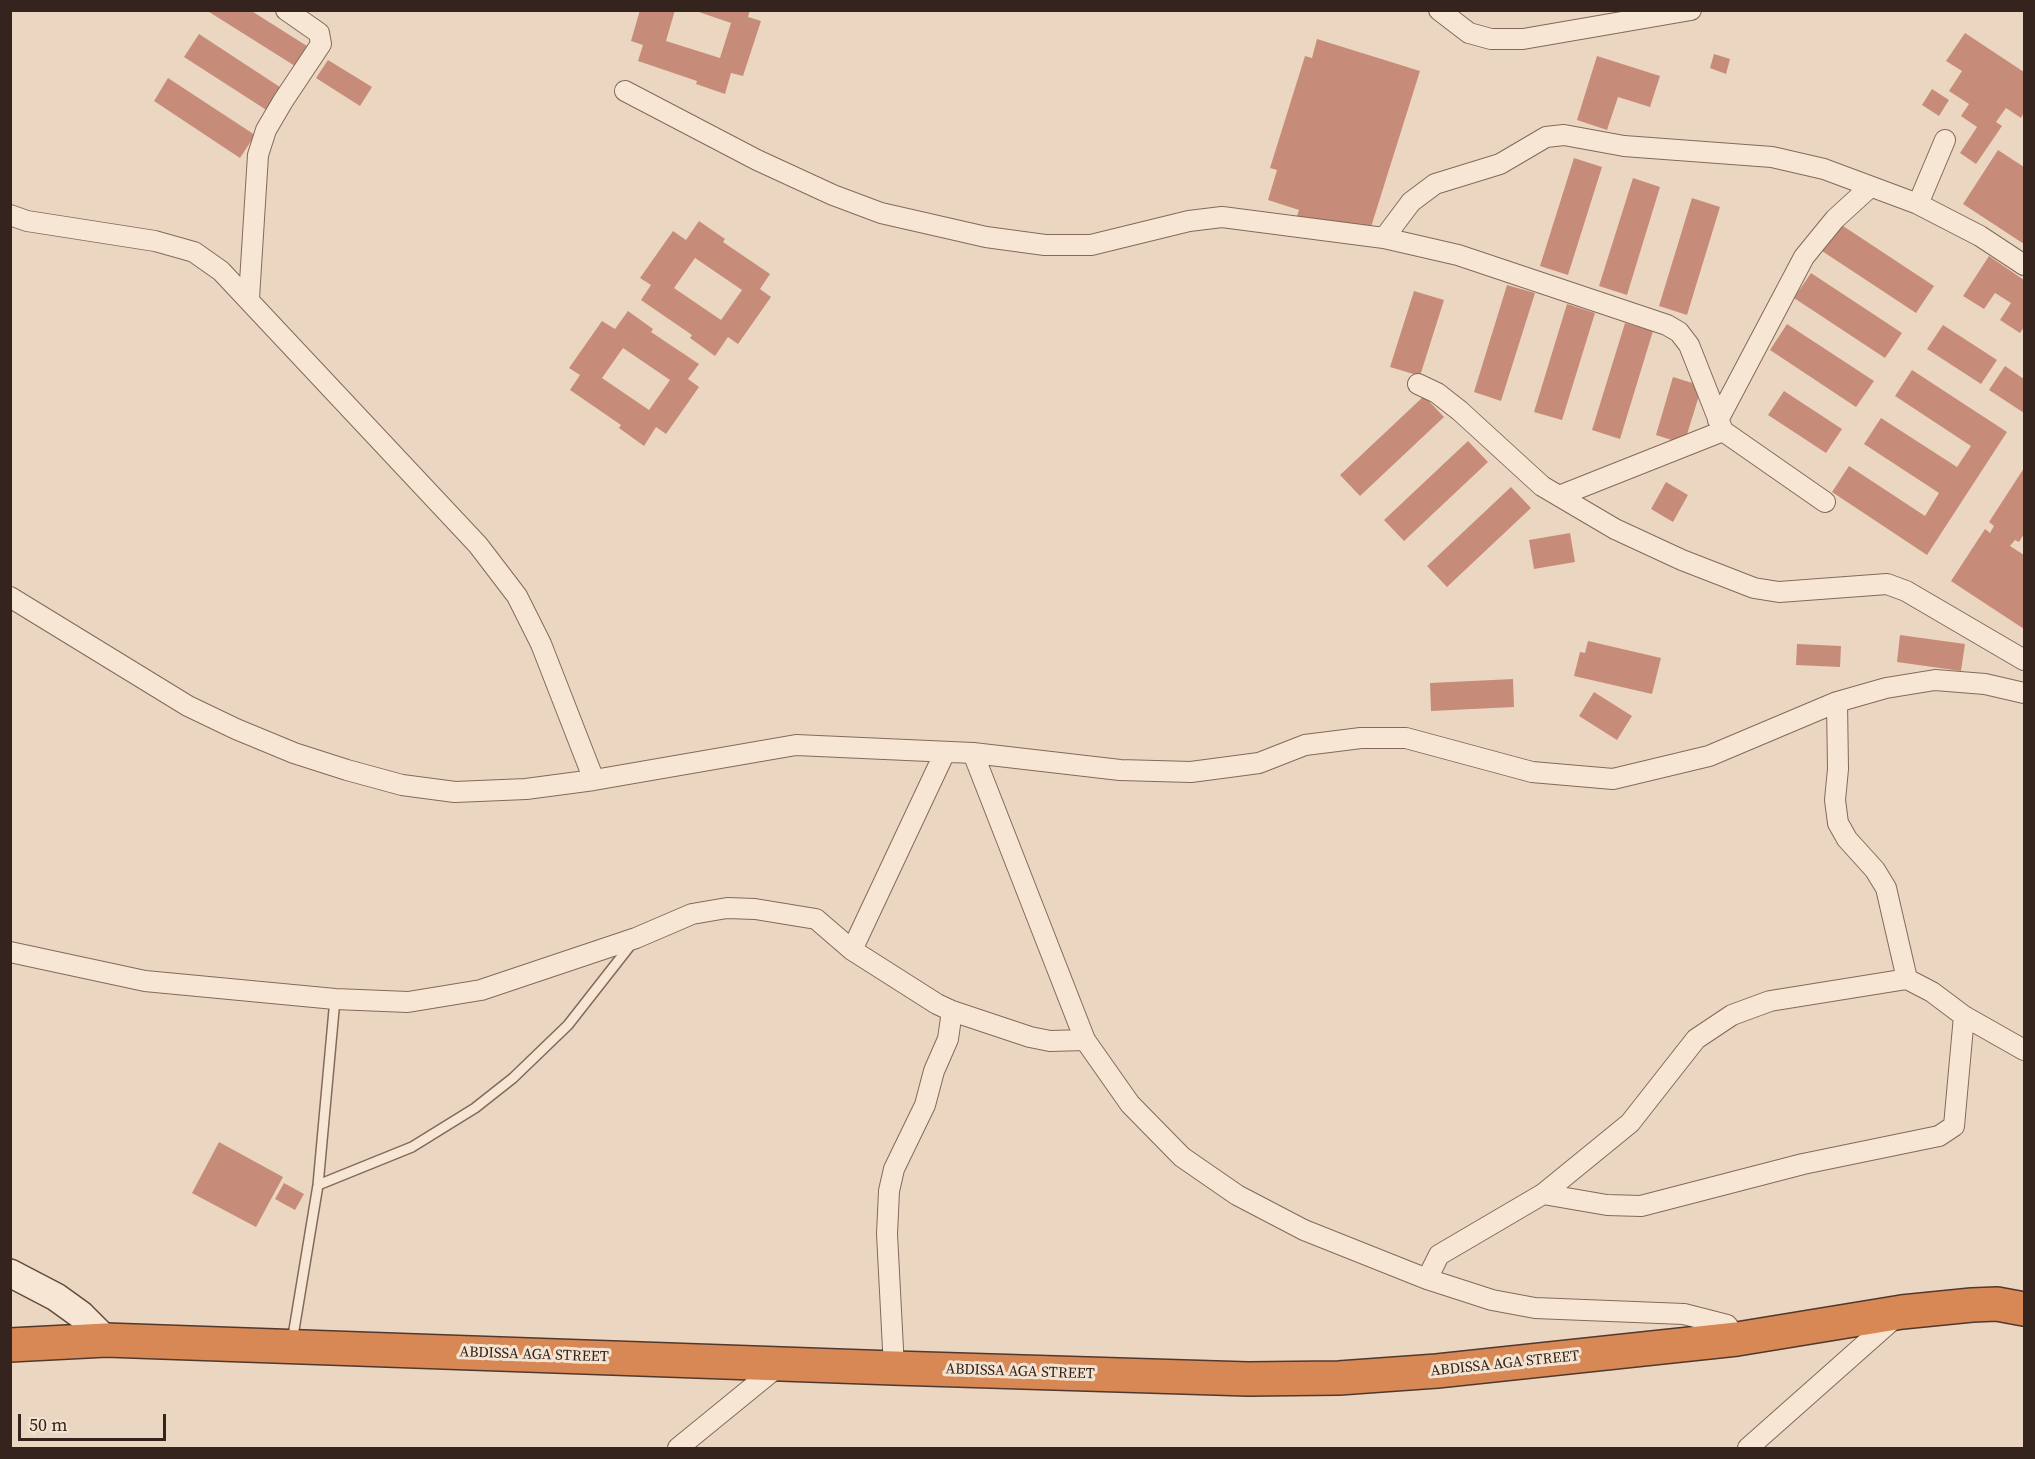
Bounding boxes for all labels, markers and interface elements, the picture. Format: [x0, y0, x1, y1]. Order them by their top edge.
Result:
street label: ABDISSA AGA STREET [459, 1343, 609, 1367]
street label: ABDISSA AGA STREET [1430, 1347, 1580, 1381]
street label: ABDISSA AGA STREET [945, 1360, 1095, 1384]
scale bar [21, 1402, 170, 1440]
text: 50 m [29, 1412, 67, 1437]

